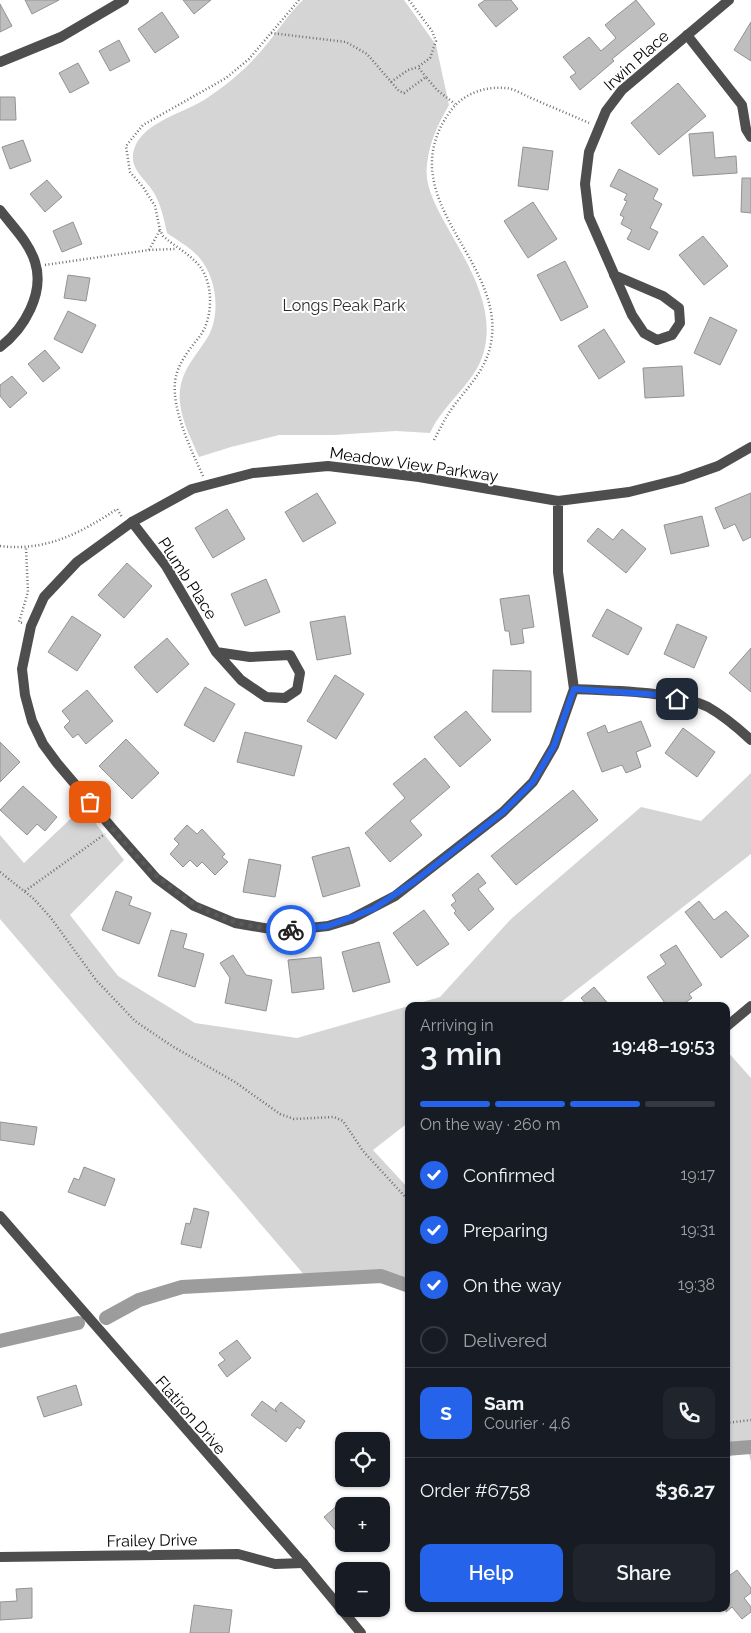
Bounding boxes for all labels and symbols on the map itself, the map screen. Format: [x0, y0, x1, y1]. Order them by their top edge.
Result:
street label: Irwin Place [600, 26, 673, 94]
park label: Longs Peak Park [283, 296, 406, 315]
street label: Meadow View Parkway [328, 443, 500, 486]
street label: Plumb Place [154, 534, 221, 623]
pin [656, 678, 698, 720]
pin [69, 781, 111, 823]
courier [266, 905, 316, 955]
street label: Flatiron Drive [151, 1372, 230, 1458]
street label: Frailey Drive [107, 1530, 197, 1551]

